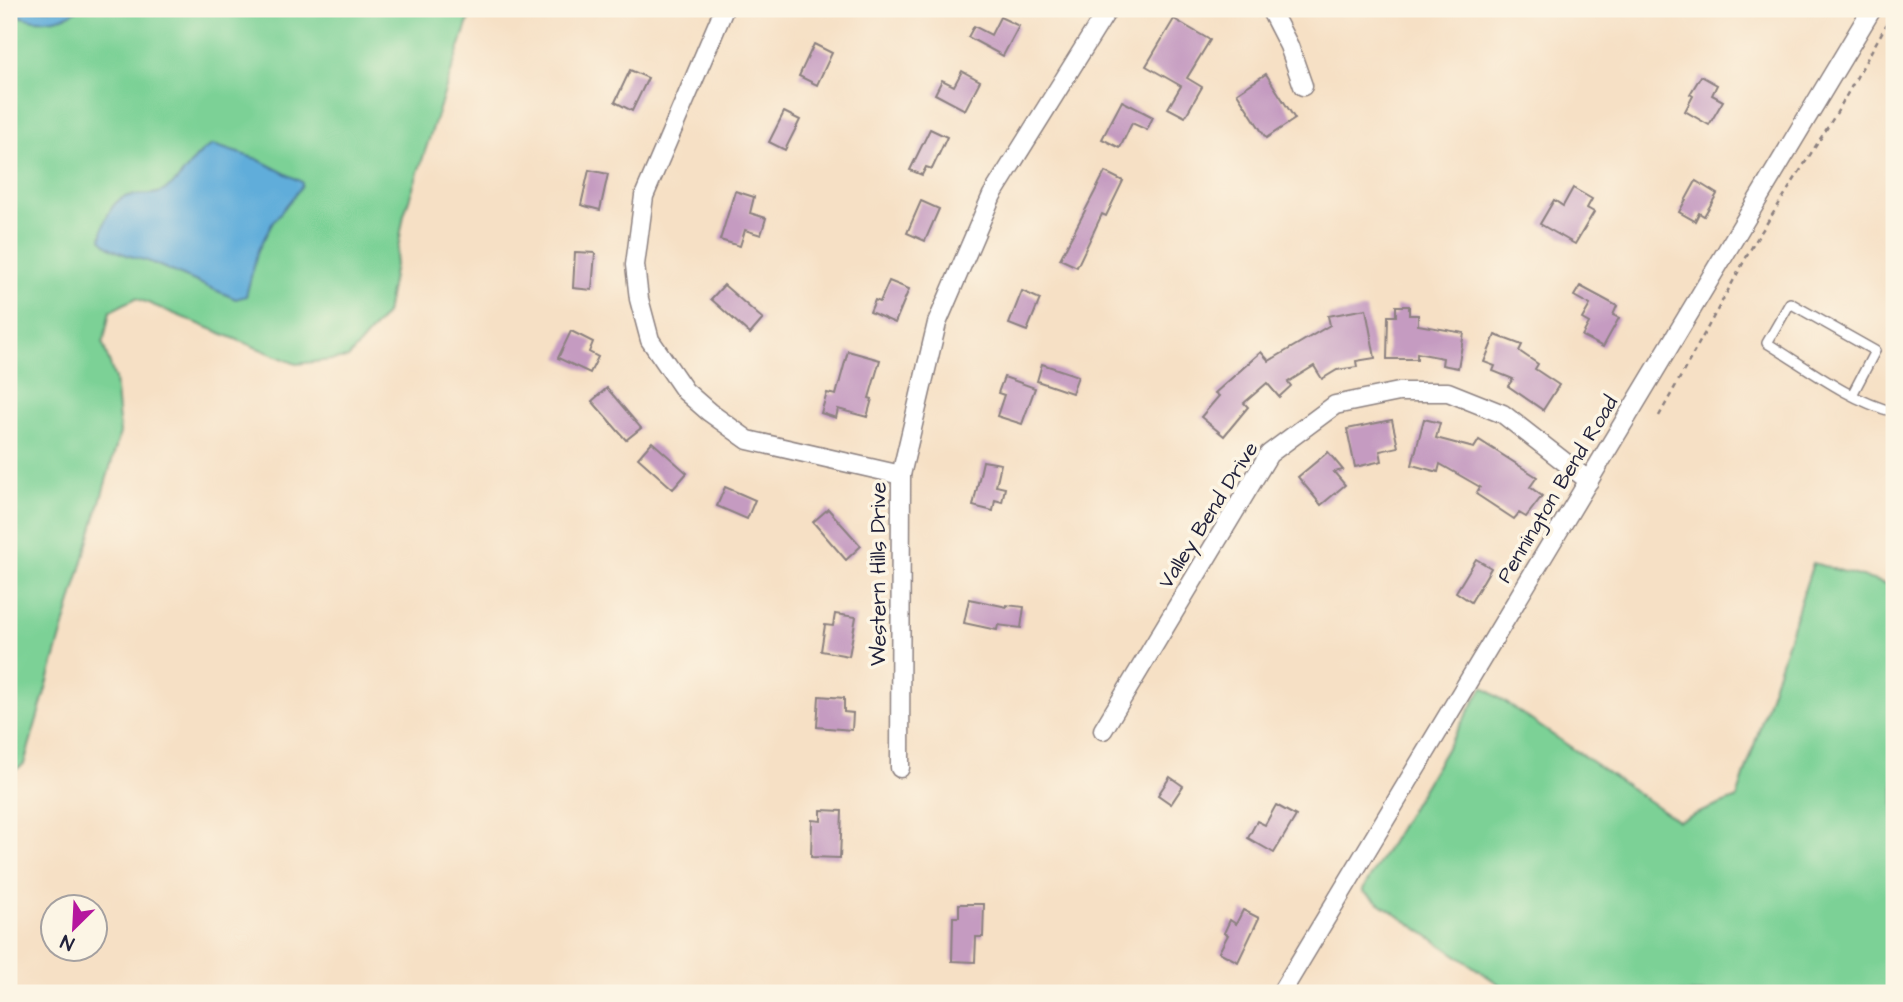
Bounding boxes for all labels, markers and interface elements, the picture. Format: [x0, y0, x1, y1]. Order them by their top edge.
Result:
street label: Pennington Bend Road [1490, 390, 1627, 589]
street label: Valley Bend Drive [1152, 436, 1267, 595]
street label: Western Hills Drive [864, 482, 893, 666]
north arrow [38, 894, 108, 964]
text: N [57, 927, 79, 957]

